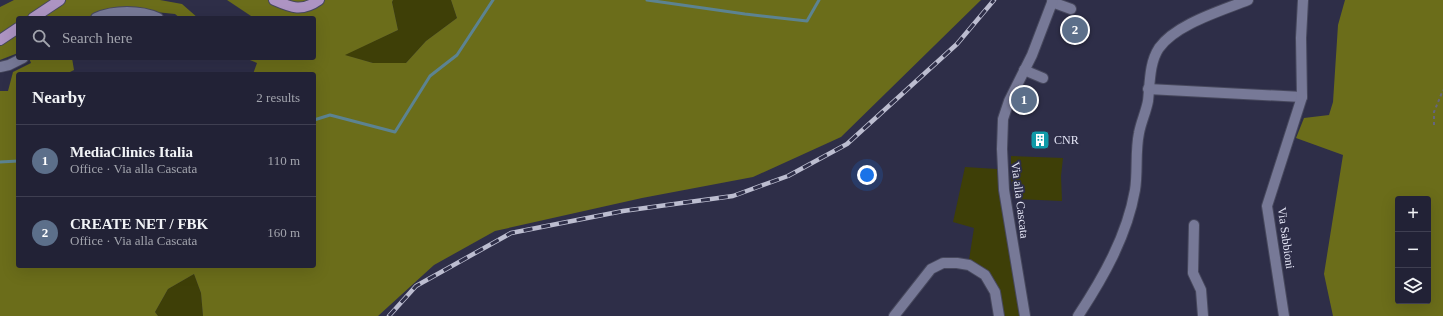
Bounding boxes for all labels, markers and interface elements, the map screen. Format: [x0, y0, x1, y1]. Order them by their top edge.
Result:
pin: 2 [1062, 15, 1088, 45]
search box [16, 16, 316, 60]
icon: search [30, 27, 52, 49]
text: Search here [62, 30, 132, 46]
pin: 1 [1011, 85, 1037, 115]
text: Nearby [32, 88, 86, 107]
text: 2 results [256, 90, 300, 105]
building icon: CNR [1029, 129, 1051, 151]
place label: CNR [1054, 133, 1079, 147]
text: MediaClinics Italia [70, 144, 193, 160]
text: 1 [42, 153, 48, 168]
text: 110 m [268, 153, 300, 168]
text: Office · Via alla Cascata [70, 161, 197, 176]
street label: Via alla Cascata [1008, 161, 1032, 240]
your location [857, 165, 877, 185]
map controls [1395, 196, 1431, 304]
button: + [1395, 196, 1431, 232]
street label: Via Sabbioni [1275, 206, 1297, 270]
text: CREATE NET / FBK [70, 216, 208, 232]
text: 2 [42, 225, 48, 240]
text: 160 m [267, 225, 300, 240]
button: − [1395, 232, 1431, 268]
text: Office · Via alla Cascata [70, 233, 197, 248]
button: layers [1395, 268, 1431, 304]

